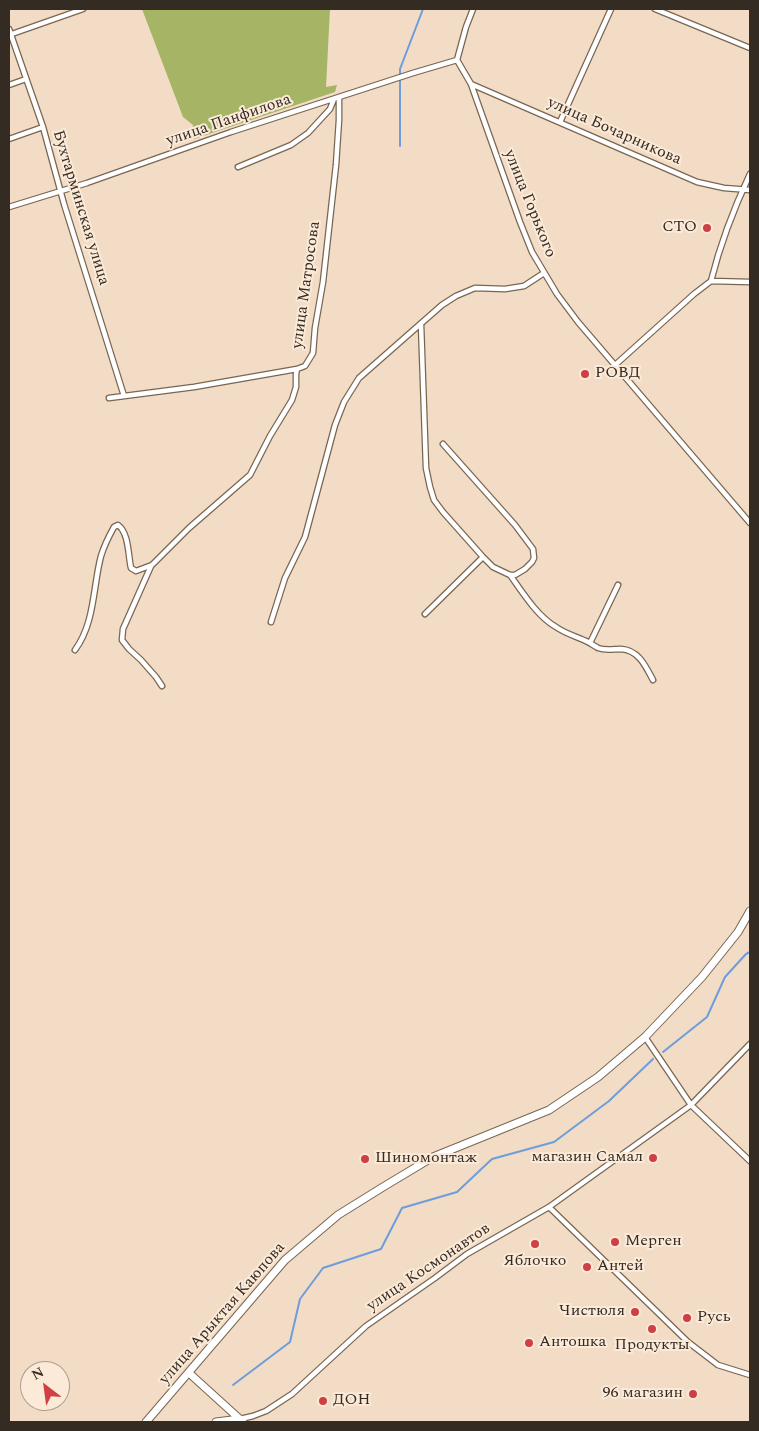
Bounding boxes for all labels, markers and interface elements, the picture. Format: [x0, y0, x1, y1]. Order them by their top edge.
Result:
street label: улица Панфилова [164, 91, 294, 151]
street label: улица Бочарникова [544, 94, 684, 170]
street label: Бухтарминская улица [47, 128, 113, 288]
street label: улица Горького [499, 147, 559, 261]
place label: СТО [662, 218, 697, 238]
street label: улица Матросова [289, 220, 325, 350]
marker: СТО [701, 222, 713, 234]
place label: РОВД [595, 364, 640, 384]
marker: РОВД [579, 368, 591, 380]
place label: магазин Самал [531, 1148, 643, 1168]
place label: Шиномонтаж [375, 1149, 477, 1169]
marker: магазин Самал [647, 1152, 659, 1164]
marker: Шиномонтаж [359, 1153, 371, 1165]
street label: улица Космонавтов [364, 1220, 494, 1316]
place label: Мерген [625, 1232, 682, 1252]
marker: Мерген [609, 1236, 621, 1248]
marker: Яблочко [529, 1238, 541, 1250]
street label: улица Арыктая Каюпова [156, 1239, 290, 1389]
place label: Яблочко [504, 1252, 566, 1272]
place label: Антей [597, 1257, 644, 1277]
marker: Антей [581, 1261, 593, 1273]
place label: Чистюля [559, 1302, 625, 1322]
marker: Чистюля [629, 1306, 641, 1318]
place label: Русь [697, 1308, 731, 1328]
marker: Русь [681, 1312, 693, 1324]
marker: Продукты [646, 1323, 658, 1335]
place label: Антошка [539, 1333, 606, 1353]
place label: Продукты [614, 1336, 690, 1356]
marker: Антошка [523, 1337, 535, 1349]
north arrow [20, 1361, 70, 1411]
text: N [28, 1361, 48, 1385]
place label: 96 магазин [603, 1384, 683, 1404]
marker: 96 магазин [687, 1388, 699, 1400]
place label: ДОН [333, 1391, 370, 1411]
marker: ДОН [317, 1395, 329, 1407]

